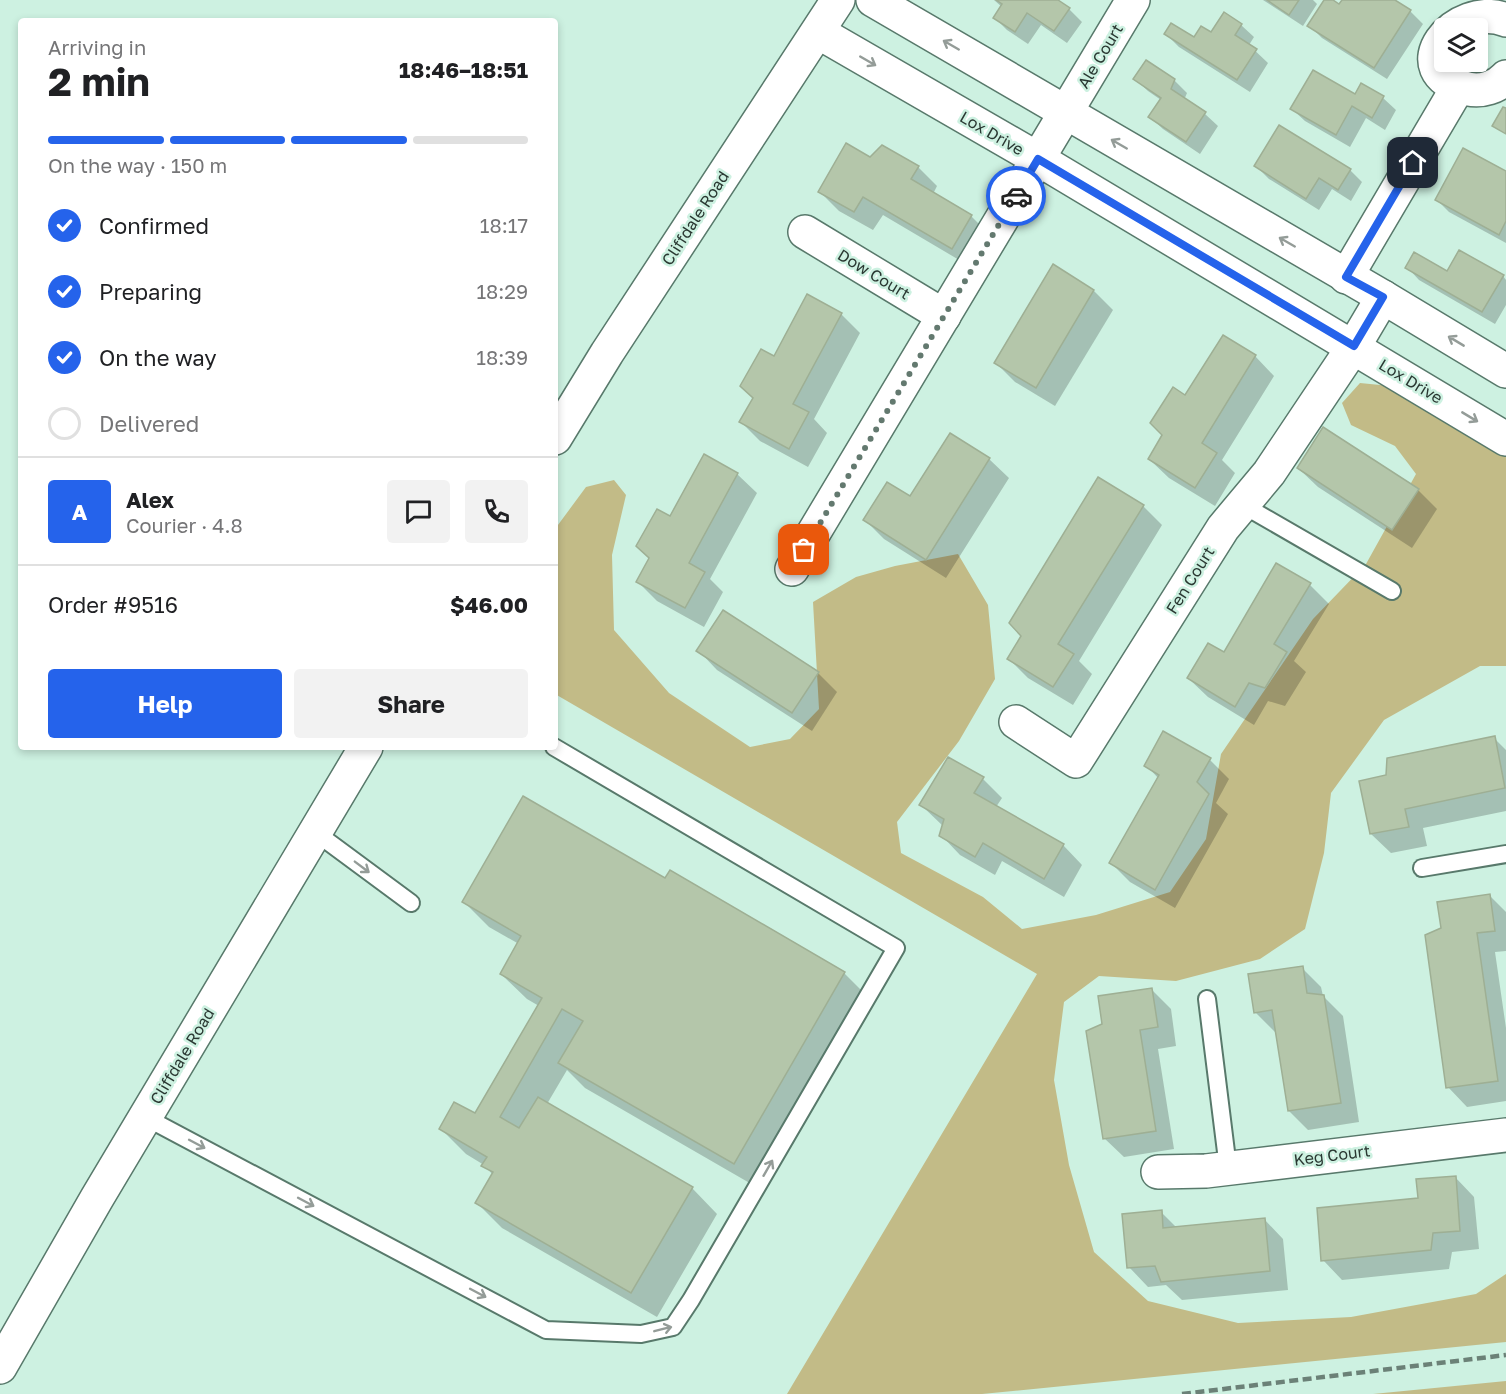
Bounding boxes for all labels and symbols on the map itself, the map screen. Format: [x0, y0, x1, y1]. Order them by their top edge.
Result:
street label: Ale Court [1073, 20, 1127, 92]
one-way arrow [943, 39, 960, 51]
one-way arrow [859, 56, 876, 68]
street label: Lox Drive [956, 107, 1028, 159]
one-way arrow [1111, 137, 1128, 149]
pin [1387, 137, 1438, 188]
courier [986, 166, 1046, 226]
street label: Cliffdale Road [657, 167, 733, 269]
one-way arrow [1279, 236, 1296, 248]
street label: Dow Court [834, 245, 914, 303]
one-way arrow [1448, 334, 1465, 346]
street label: Lox Drive [1376, 354, 1446, 408]
one-way arrow [1461, 411, 1478, 423]
pin [778, 524, 829, 575]
street label: Fen Court [1161, 543, 1219, 617]
one-way arrow [354, 861, 370, 873]
street label: Cliffdale Road [146, 1004, 218, 1108]
one-way arrow [188, 1138, 205, 1150]
street label: Keg Court [1293, 1140, 1371, 1170]
one-way arrow [762, 1160, 774, 1177]
one-way arrow [297, 1196, 314, 1208]
one-way arrow [469, 1287, 486, 1299]
one-way arrow [653, 1322, 672, 1334]

